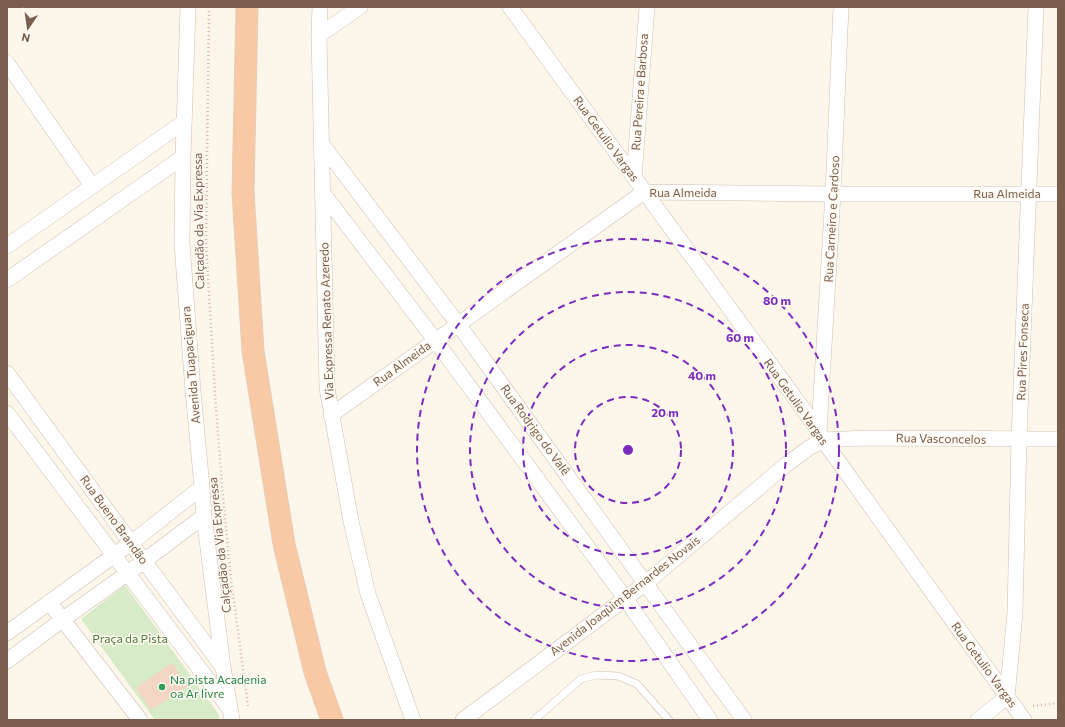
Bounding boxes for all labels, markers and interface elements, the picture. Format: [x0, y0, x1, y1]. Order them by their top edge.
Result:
north arrow [8, 8, 48, 48]
text: N [20, 31, 31, 45]
street label: Rua Pereira e Barbosa [628, 33, 650, 151]
street label: Rua Getulio Vargas [571, 93, 643, 184]
street label: Calçadão da Via Expressa [190, 153, 206, 289]
street label: Rua Carneiro e Cardoso [821, 155, 841, 283]
street label: Rua Almeida [649, 185, 717, 199]
street label: Rua Almeida [973, 186, 1041, 200]
street label: Via Expressa Renato Azeredo [316, 242, 336, 400]
text: 80 m [763, 293, 791, 307]
street label: Rua Pires Fonseca [1013, 303, 1031, 401]
street label: Avenida Tuapaciguara [178, 306, 202, 425]
text: 60 m [726, 330, 754, 344]
street label: Rua Almeida [370, 338, 433, 389]
street label: Rua Getulio Vargas [762, 355, 832, 447]
text: 40 m [688, 368, 716, 382]
street label: Rua Rodrigo do Valê [498, 381, 573, 477]
text: 20 m [651, 405, 679, 419]
street label: Rua Vasconcelos [896, 430, 986, 446]
centre of rings [621, 443, 635, 457]
street label: Rua Bueno Brandão [78, 472, 152, 567]
street label: Calçadão da Via Expressa [205, 477, 233, 614]
street label: Avenida Joaquim Bernardes Novais [547, 532, 703, 659]
street label: Rua Getulio Vargas [949, 619, 1021, 710]
park label: Praça da Pista [92, 631, 168, 645]
place label: Na pista Acadenia oa Ar livre [170, 672, 266, 700]
marker: Na pista Acadenia oa Ar livre [157, 682, 167, 692]

